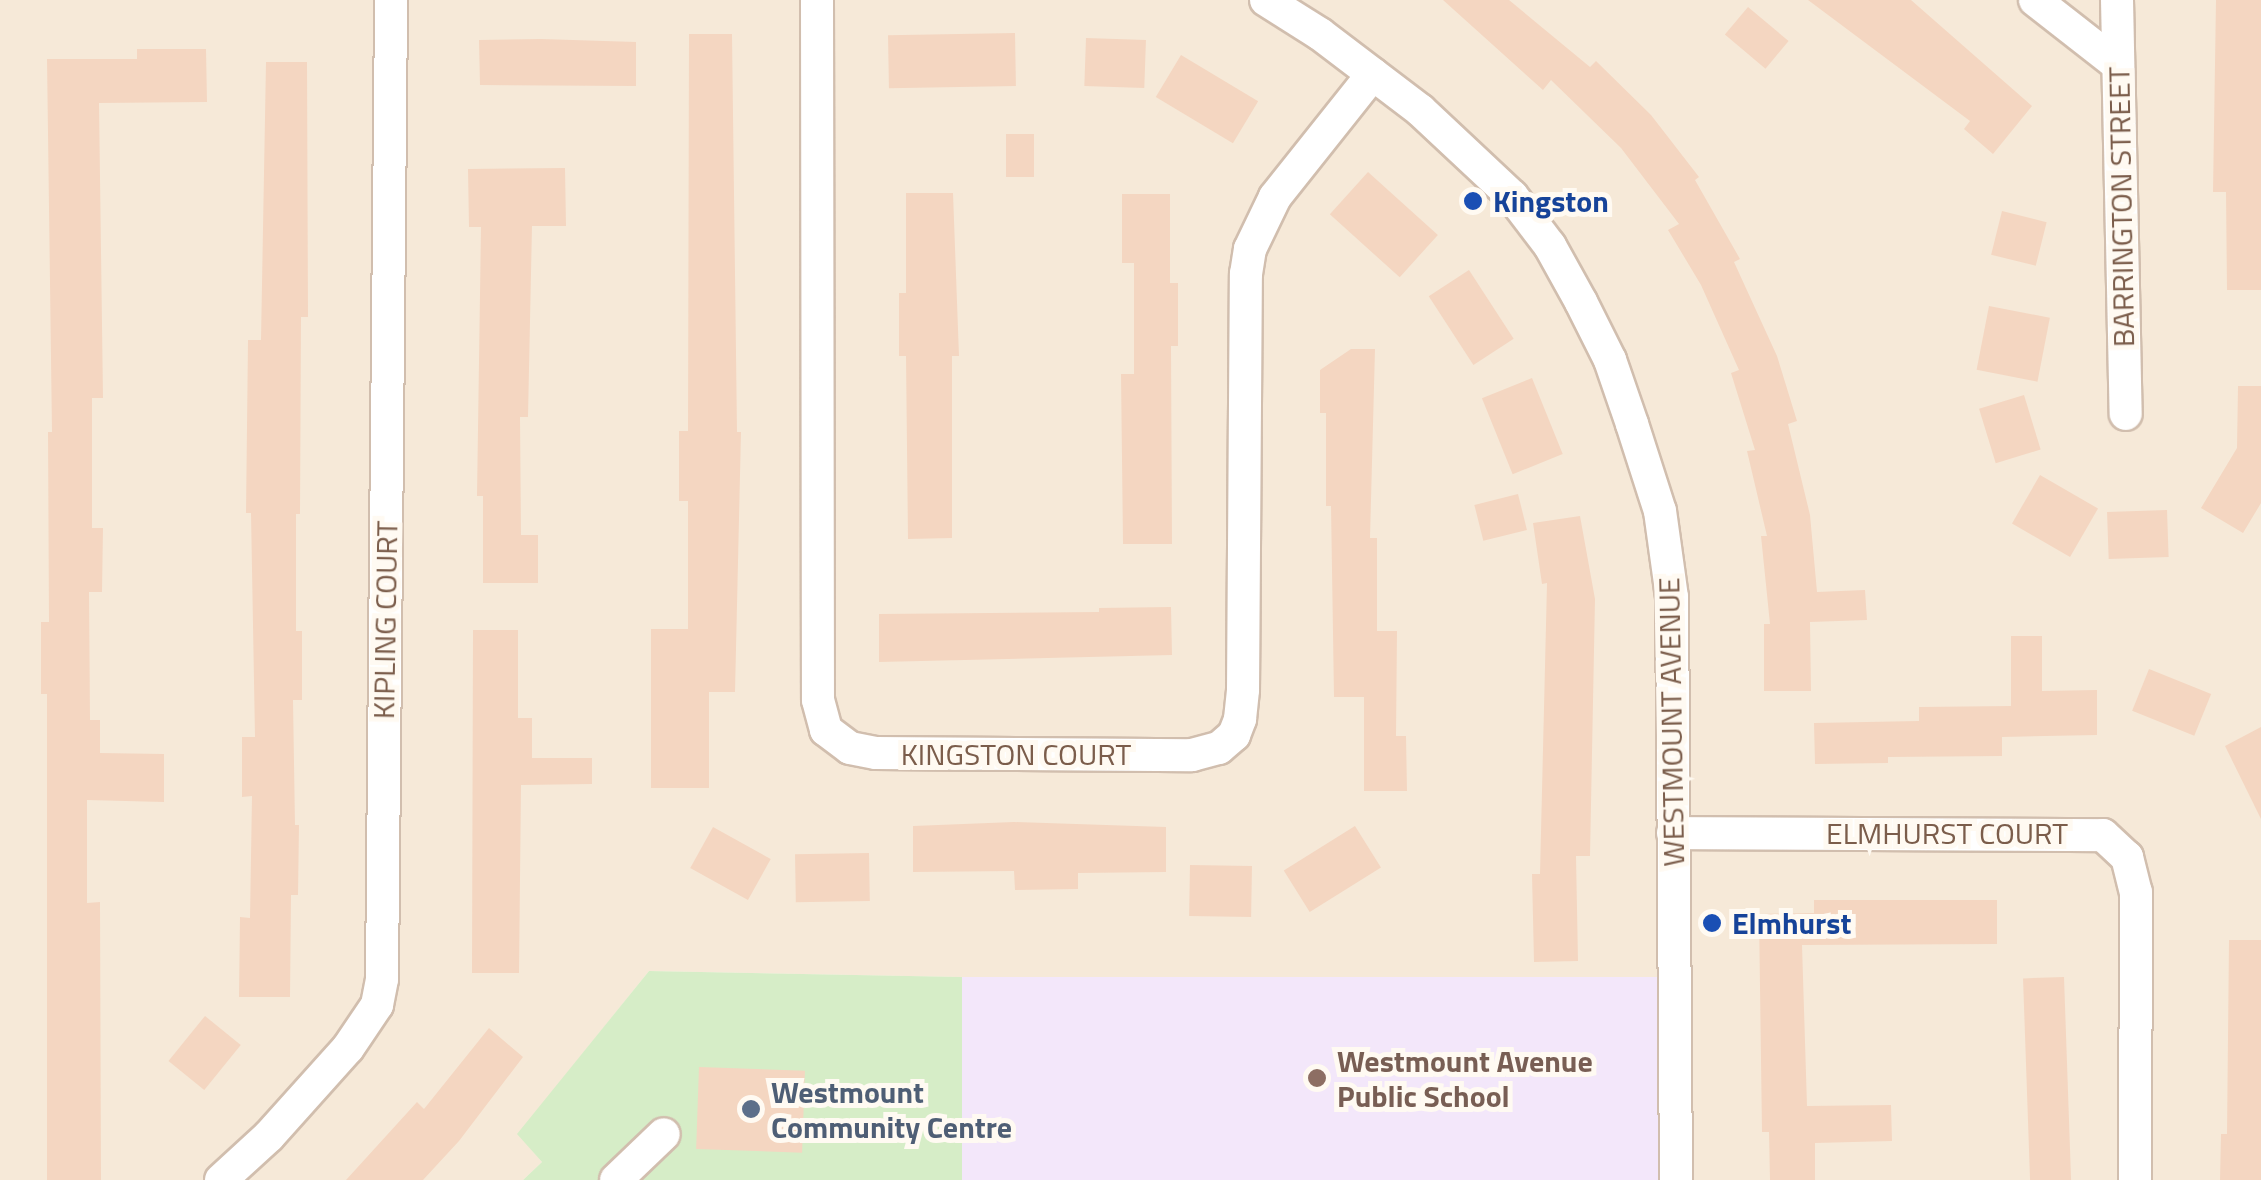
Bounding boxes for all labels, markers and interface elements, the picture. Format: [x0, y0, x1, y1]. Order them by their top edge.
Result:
street label: BARRINGTON STREET [2101, 66, 2141, 348]
place label: Kingston [1493, 183, 1609, 219]
marker: Kingston [1462, 190, 1484, 212]
street label: KIPLING COURT [365, 520, 405, 720]
street label: WESTMOUNT AVENUE [1650, 577, 1692, 867]
street label: KINGSTON COURT [901, 736, 1131, 772]
street label: ELMHURST COURT [1826, 815, 2068, 851]
place label: Elmhurst [1732, 905, 1851, 941]
marker: Elmhurst [1701, 912, 1723, 934]
place label: Westmount Avenue Public School [1337, 1043, 1593, 1114]
marker: Westmount Avenue Public School [1306, 1067, 1328, 1089]
place label: Westmount Community Centre [771, 1074, 1012, 1144]
marker: Westmount Community Centre [740, 1098, 762, 1120]

